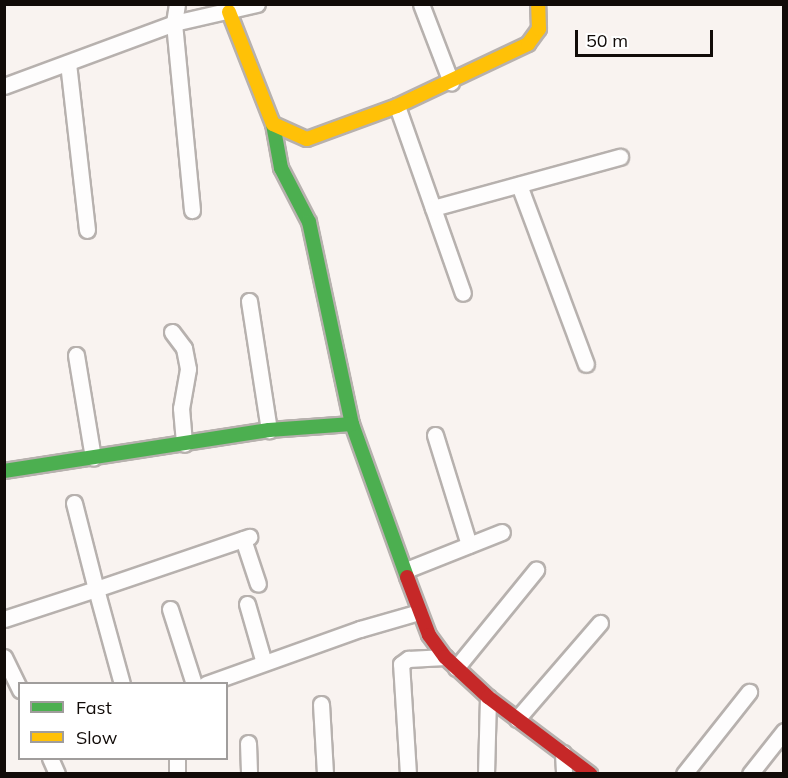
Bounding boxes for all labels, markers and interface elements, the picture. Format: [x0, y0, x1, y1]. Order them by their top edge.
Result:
scale bar [578, 18, 716, 56]
text: 50 m [586, 29, 628, 52]
legend [18, 682, 228, 760]
text: Fast [76, 696, 112, 719]
text: Slow [76, 726, 117, 749]

